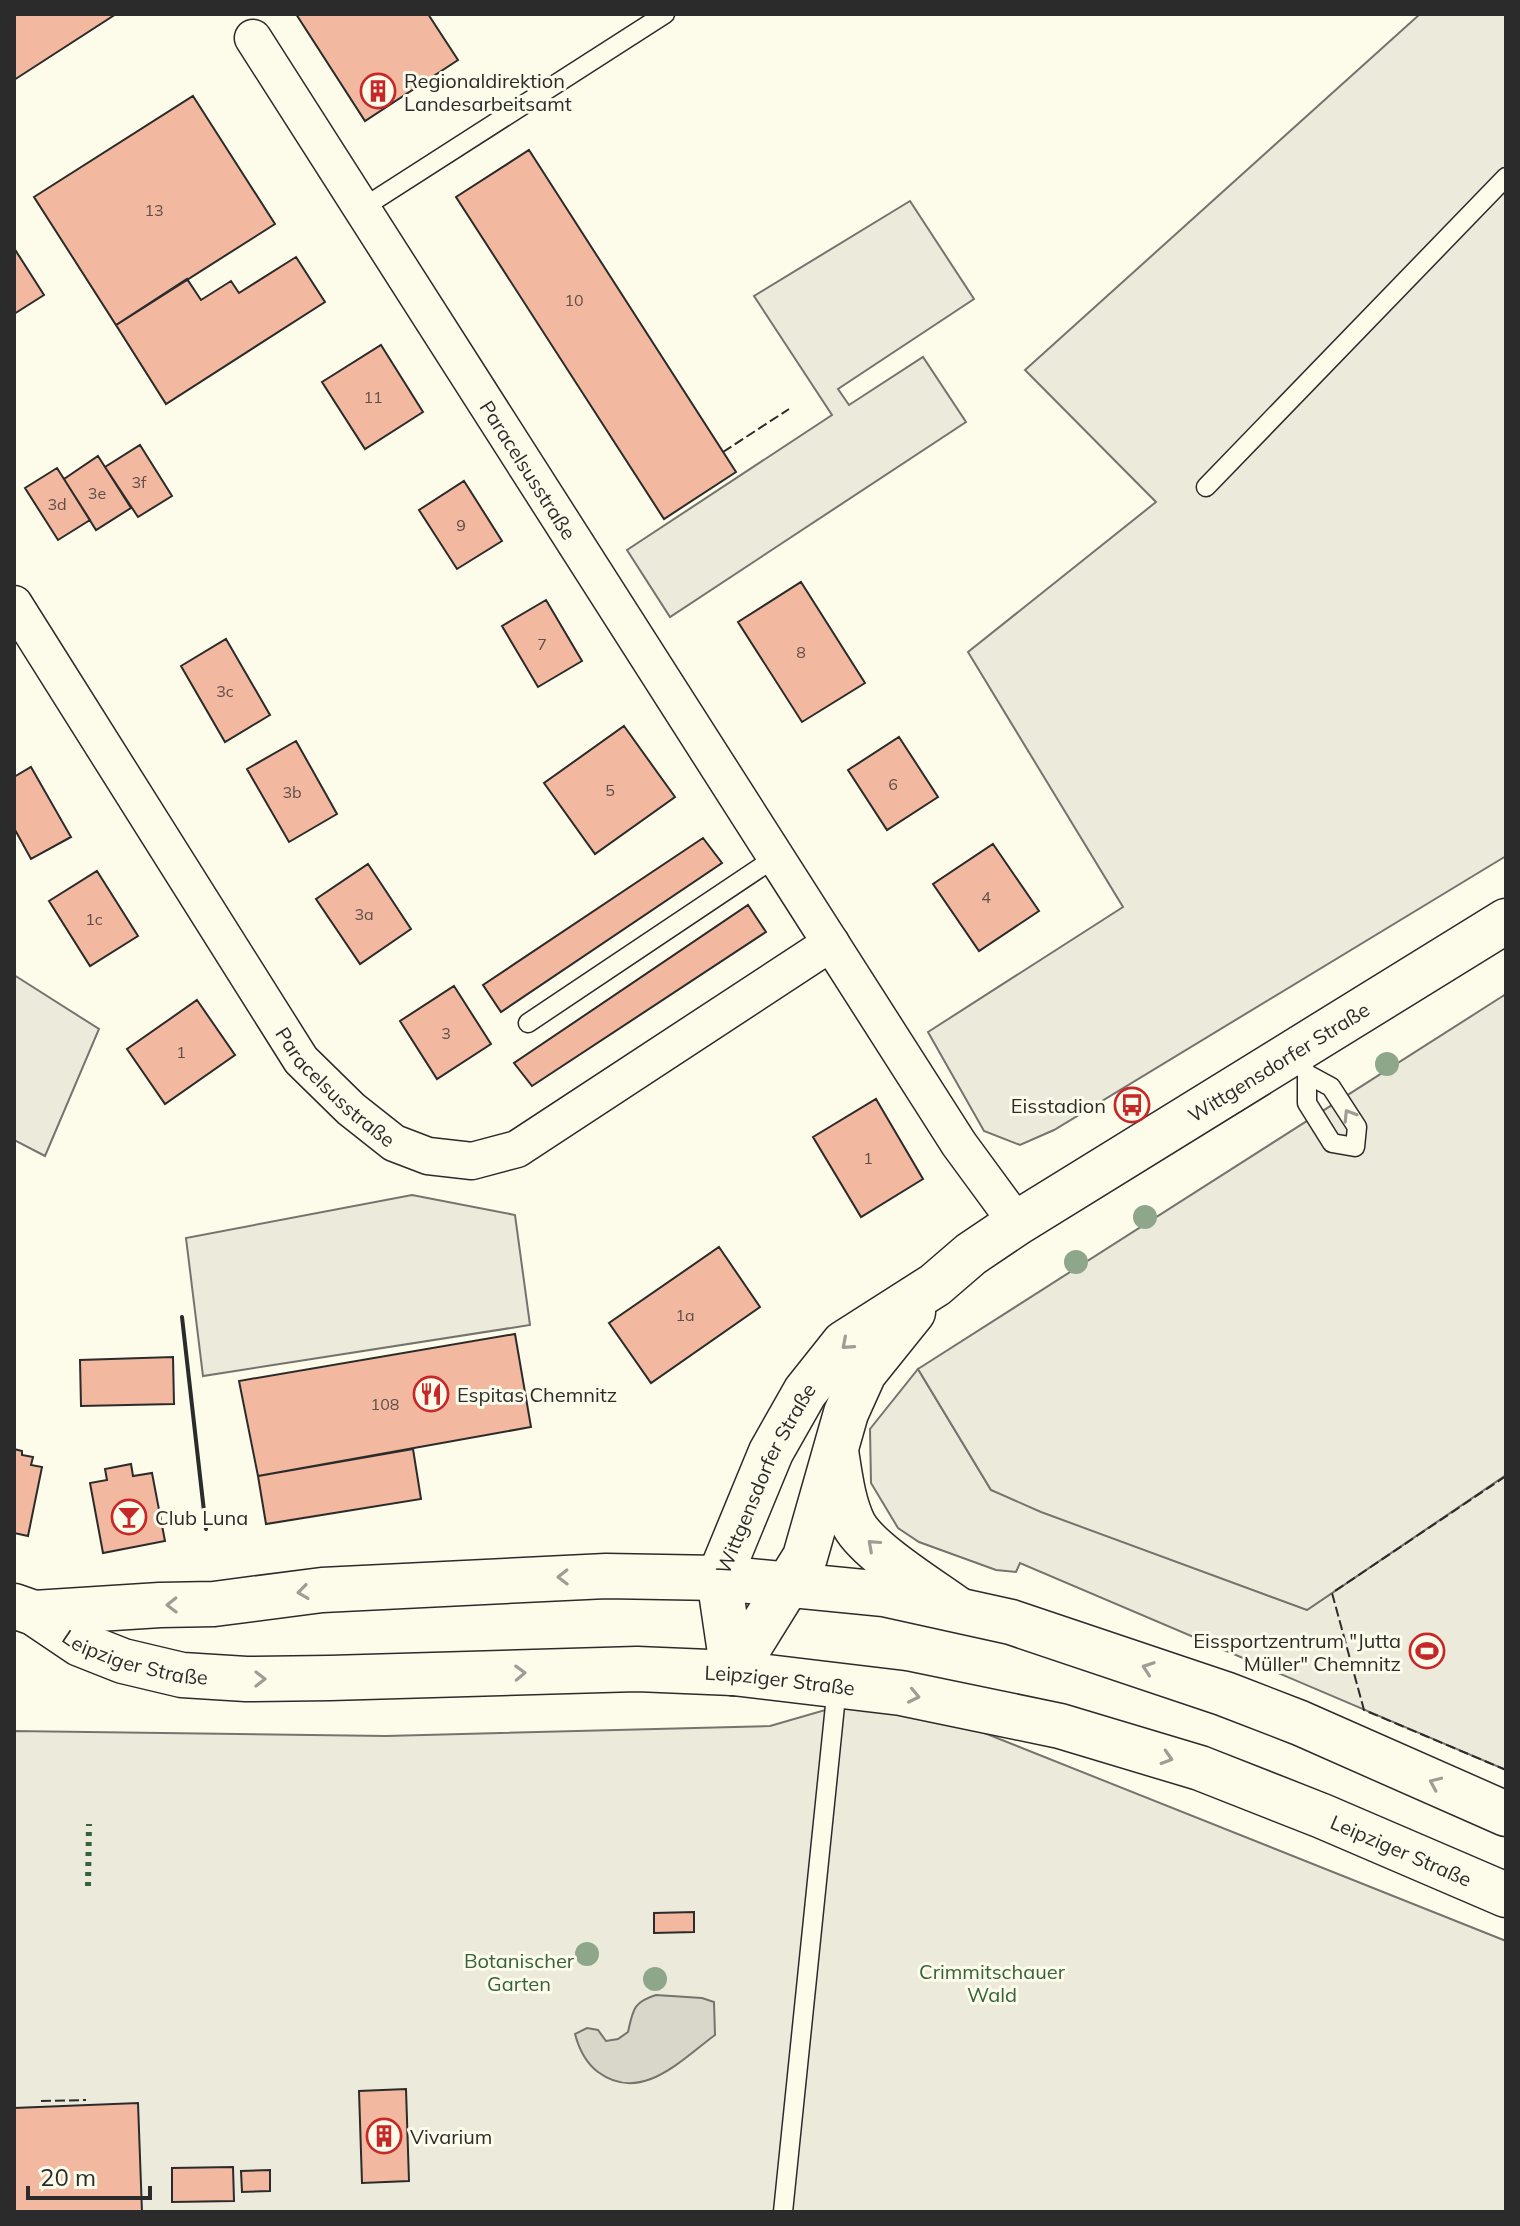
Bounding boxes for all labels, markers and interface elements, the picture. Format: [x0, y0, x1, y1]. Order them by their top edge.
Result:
place label: Regionaldirektion Landesarbeitsamt [404, 68, 572, 116]
building icon: Regionaldirektion Landesarbeitsamt [359, 72, 397, 110]
house number: 13 [144, 200, 164, 220]
house number: 10 [564, 290, 584, 310]
house number: 11 [363, 387, 383, 407]
street label: Paracelsusstraße [475, 395, 582, 544]
house number: 3f [131, 472, 147, 492]
house number: 3e [88, 483, 106, 503]
house number: 3d [47, 494, 67, 514]
house number: 9 [456, 515, 466, 535]
house number: 7 [537, 634, 547, 654]
house number: 8 [796, 642, 806, 662]
house number: 3c [216, 681, 234, 701]
house number: 6 [888, 774, 898, 794]
house number: 5 [605, 780, 615, 800]
house number: 3b [282, 782, 302, 802]
house number: 4 [981, 887, 991, 907]
house number: 3a [354, 904, 374, 924]
house number: 1c [85, 909, 103, 929]
street label: Wittgensdorfer Straße [1183, 996, 1374, 1127]
street label: Paracelsusstraße [271, 1022, 400, 1152]
house number: 3 [441, 1023, 451, 1043]
house number: 1 [176, 1042, 186, 1062]
bus stop icon: Eisstadion [1113, 1086, 1151, 1124]
place label: Eisstadion [1011, 1093, 1106, 1118]
one-way arrow [1344, 1109, 1359, 1124]
house number: 1 [863, 1148, 873, 1168]
house number: 1a [675, 1305, 695, 1325]
one-way arrow [841, 1334, 856, 1349]
restaurant icon: Espitas Chemnitz [412, 1375, 450, 1413]
street label: Wittgensdorfer Straße [710, 1377, 820, 1578]
place label: Espitas Chemnitz [457, 1382, 617, 1407]
house number: 108 [371, 1394, 399, 1414]
bar icon: Club Luna [110, 1498, 148, 1536]
place label: Club Luna [155, 1505, 248, 1530]
one-way arrow [868, 1539, 882, 1554]
one-way arrow [556, 1568, 569, 1586]
one-way arrow [296, 1584, 309, 1601]
one-way arrow [165, 1596, 178, 1614]
street label: Leipziger Straße [58, 1623, 209, 1689]
place label: Eissportzentrum "Jutta Müller" Chemnitz [1193, 1628, 1401, 1676]
sports icon: Eissportzentrum "Jutta Müller" Chemnitz [1408, 1632, 1446, 1670]
street label: Leipziger Straße [704, 1659, 856, 1700]
one-way arrow [1142, 1661, 1156, 1677]
one-way arrow [514, 1664, 527, 1681]
one-way arrow [254, 1670, 267, 1688]
one-way arrow [907, 1687, 921, 1704]
one-way arrow [1159, 1749, 1173, 1765]
one-way arrow [1428, 1777, 1443, 1793]
street label: Leipziger Straße [1327, 1809, 1476, 1891]
park label: Botanischer Garten [464, 1948, 575, 1996]
park label: Crimmitschauer Wald [919, 1959, 1066, 2007]
building icon: Vivarium [365, 2117, 403, 2155]
place label: Vivarium [410, 2124, 492, 2149]
scale bar [28, 2150, 150, 2200]
text: 20 m [40, 2162, 96, 2192]

